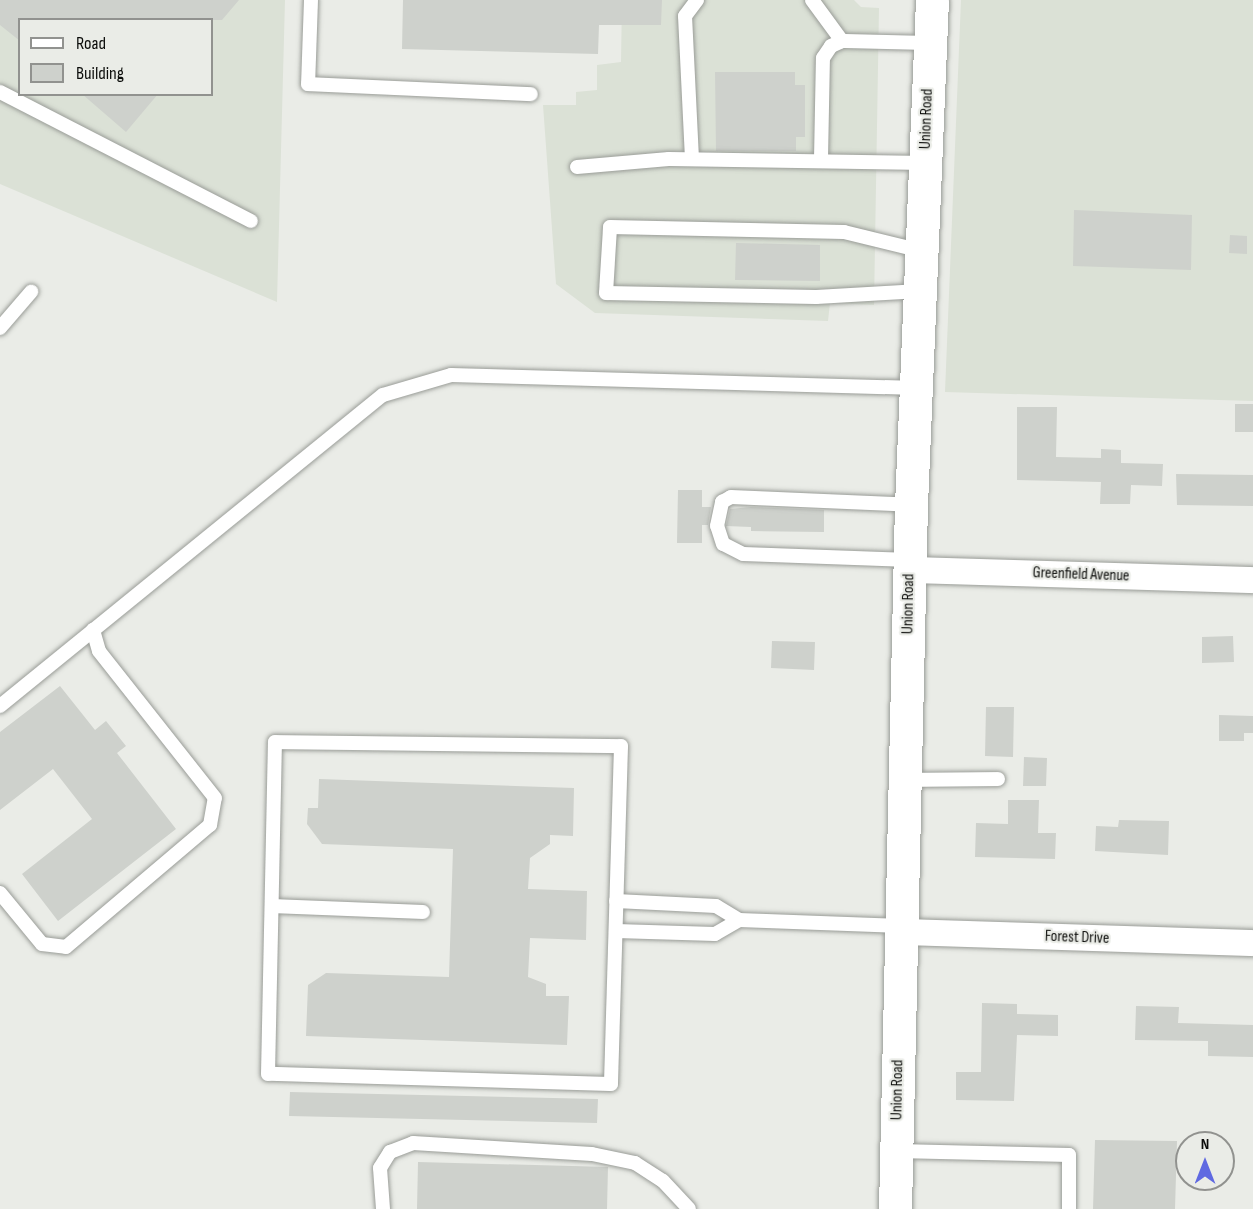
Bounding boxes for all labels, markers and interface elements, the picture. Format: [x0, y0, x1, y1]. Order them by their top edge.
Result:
legend [18, 18, 213, 96]
text: Road [76, 33, 106, 54]
text: Building [76, 63, 124, 84]
street label: Union Road [916, 88, 938, 150]
street label: Greenfield Avenue [1032, 564, 1130, 586]
street label: Union Road [899, 574, 919, 634]
street label: Forest Drive [1045, 927, 1109, 949]
street label: Union Road [888, 1060, 908, 1120]
north arrow [1175, 1131, 1235, 1191]
text: N [1201, 1135, 1209, 1154]

